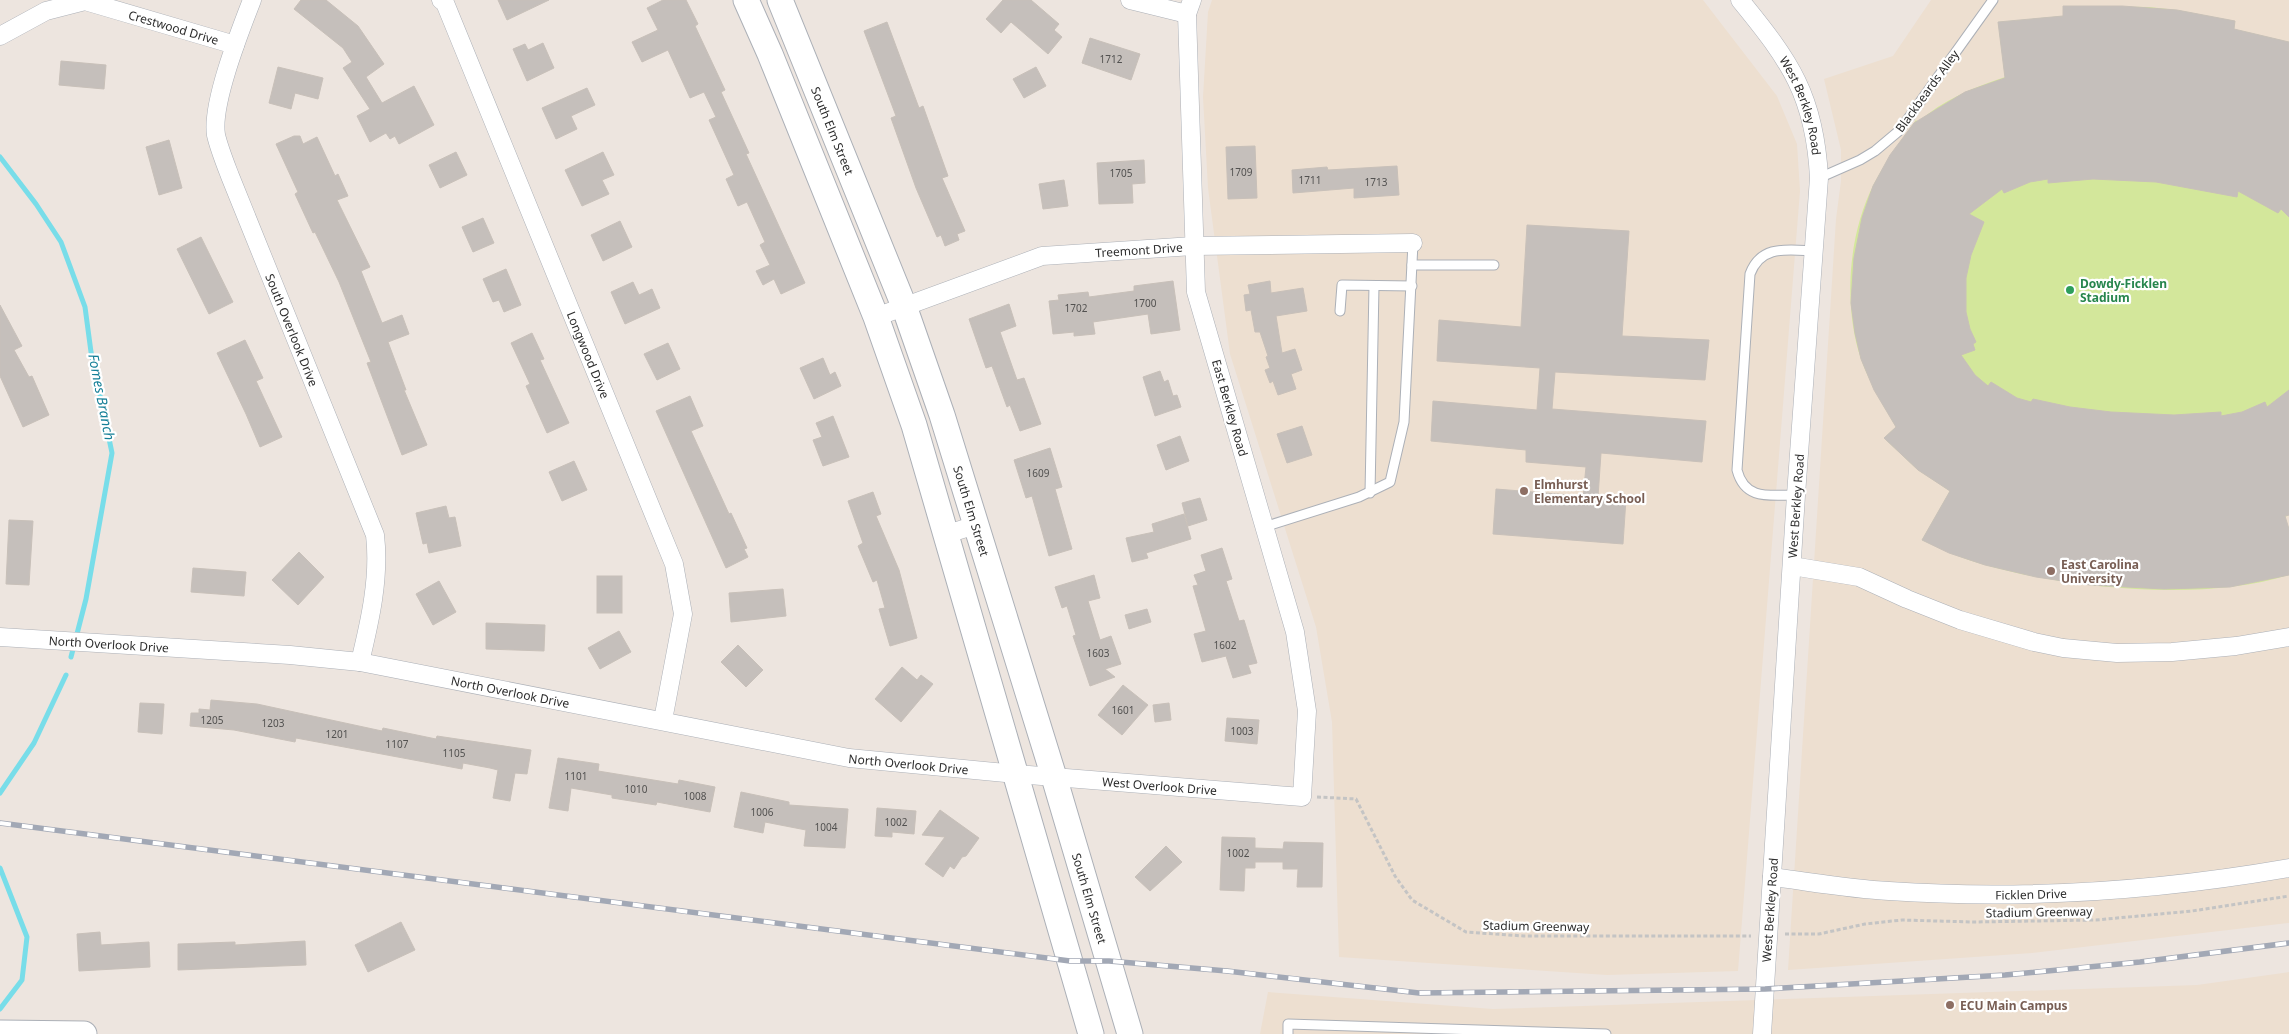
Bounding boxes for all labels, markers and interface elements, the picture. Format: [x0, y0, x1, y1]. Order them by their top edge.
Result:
street label: Crestwood Drive [126, 6, 221, 48]
street label: Blackbeards Alley [1891, 46, 1963, 136]
house number: 1712 [1100, 52, 1123, 66]
street label: West Berkley Road [1776, 53, 1826, 156]
street label: South Elm Street [807, 84, 859, 178]
house number: 1709 [1230, 165, 1253, 179]
house number: 1705 [1110, 166, 1133, 180]
house number: 1711 [1299, 173, 1321, 187]
house number: 1713 [1365, 175, 1388, 189]
street label: Treemont Drive [1095, 238, 1183, 261]
street label: South Overlook Drive [262, 271, 323, 389]
place label: Dowdy-Ficklen Stadium [2080, 275, 2167, 306]
marker: Dowdy-Ficklen Stadium [2064, 284, 2076, 296]
house number: 1700 [1134, 296, 1157, 310]
house number: 1702 [1065, 301, 1088, 315]
street label: Longwood Drive [563, 309, 614, 401]
water label: Fomes Branch [84, 352, 120, 442]
street label: East Berkley Road [1208, 357, 1252, 459]
street label: West Berkley Road [1784, 453, 1808, 559]
street label: South Elm Street [950, 464, 994, 559]
house number: 1609 [1027, 466, 1050, 480]
place label: Elmhurst Elementary School [1534, 476, 1645, 507]
marker: Elmhurst Elementary School [1518, 485, 1530, 497]
place label: East Carolina University [2061, 556, 2139, 587]
marker: East Carolina University [2045, 565, 2057, 577]
street label: North Overlook Drive [48, 632, 170, 656]
house number: 1602 [1214, 638, 1237, 652]
house number: 1603 [1087, 646, 1110, 660]
street label: North Overlook Drive [450, 672, 571, 711]
house number: 1601 [1112, 703, 1134, 717]
house number: 1205 [201, 713, 224, 727]
house number: 1203 [262, 716, 285, 730]
house number: 1003 [1231, 724, 1254, 738]
house number: 1201 [326, 727, 348, 741]
house number: 1107 [386, 737, 409, 751]
house number: 1105 [443, 746, 466, 760]
street label: North Overlook Drive [848, 749, 969, 778]
house number: 1101 [565, 769, 587, 783]
street label: West Overlook Drive [1101, 772, 1218, 799]
house number: 1010 [625, 782, 648, 796]
house number: 1008 [684, 789, 707, 803]
house number: 1006 [751, 805, 774, 819]
house number: 1002 [885, 815, 908, 829]
house number: 1004 [815, 820, 838, 834]
house number: 1002 [1227, 846, 1250, 860]
street label: South Elm Street [1068, 851, 1112, 946]
street label: West Berkley Road [1758, 857, 1782, 963]
street label: Ficklen Drive [1995, 884, 2067, 903]
street label: Stadium Greenway [1986, 903, 2093, 921]
street label: Stadium Greenway [1483, 917, 1590, 935]
place label: ECU Main Campus [1960, 997, 2068, 1014]
marker: ECU Main Campus [1944, 999, 1956, 1011]

